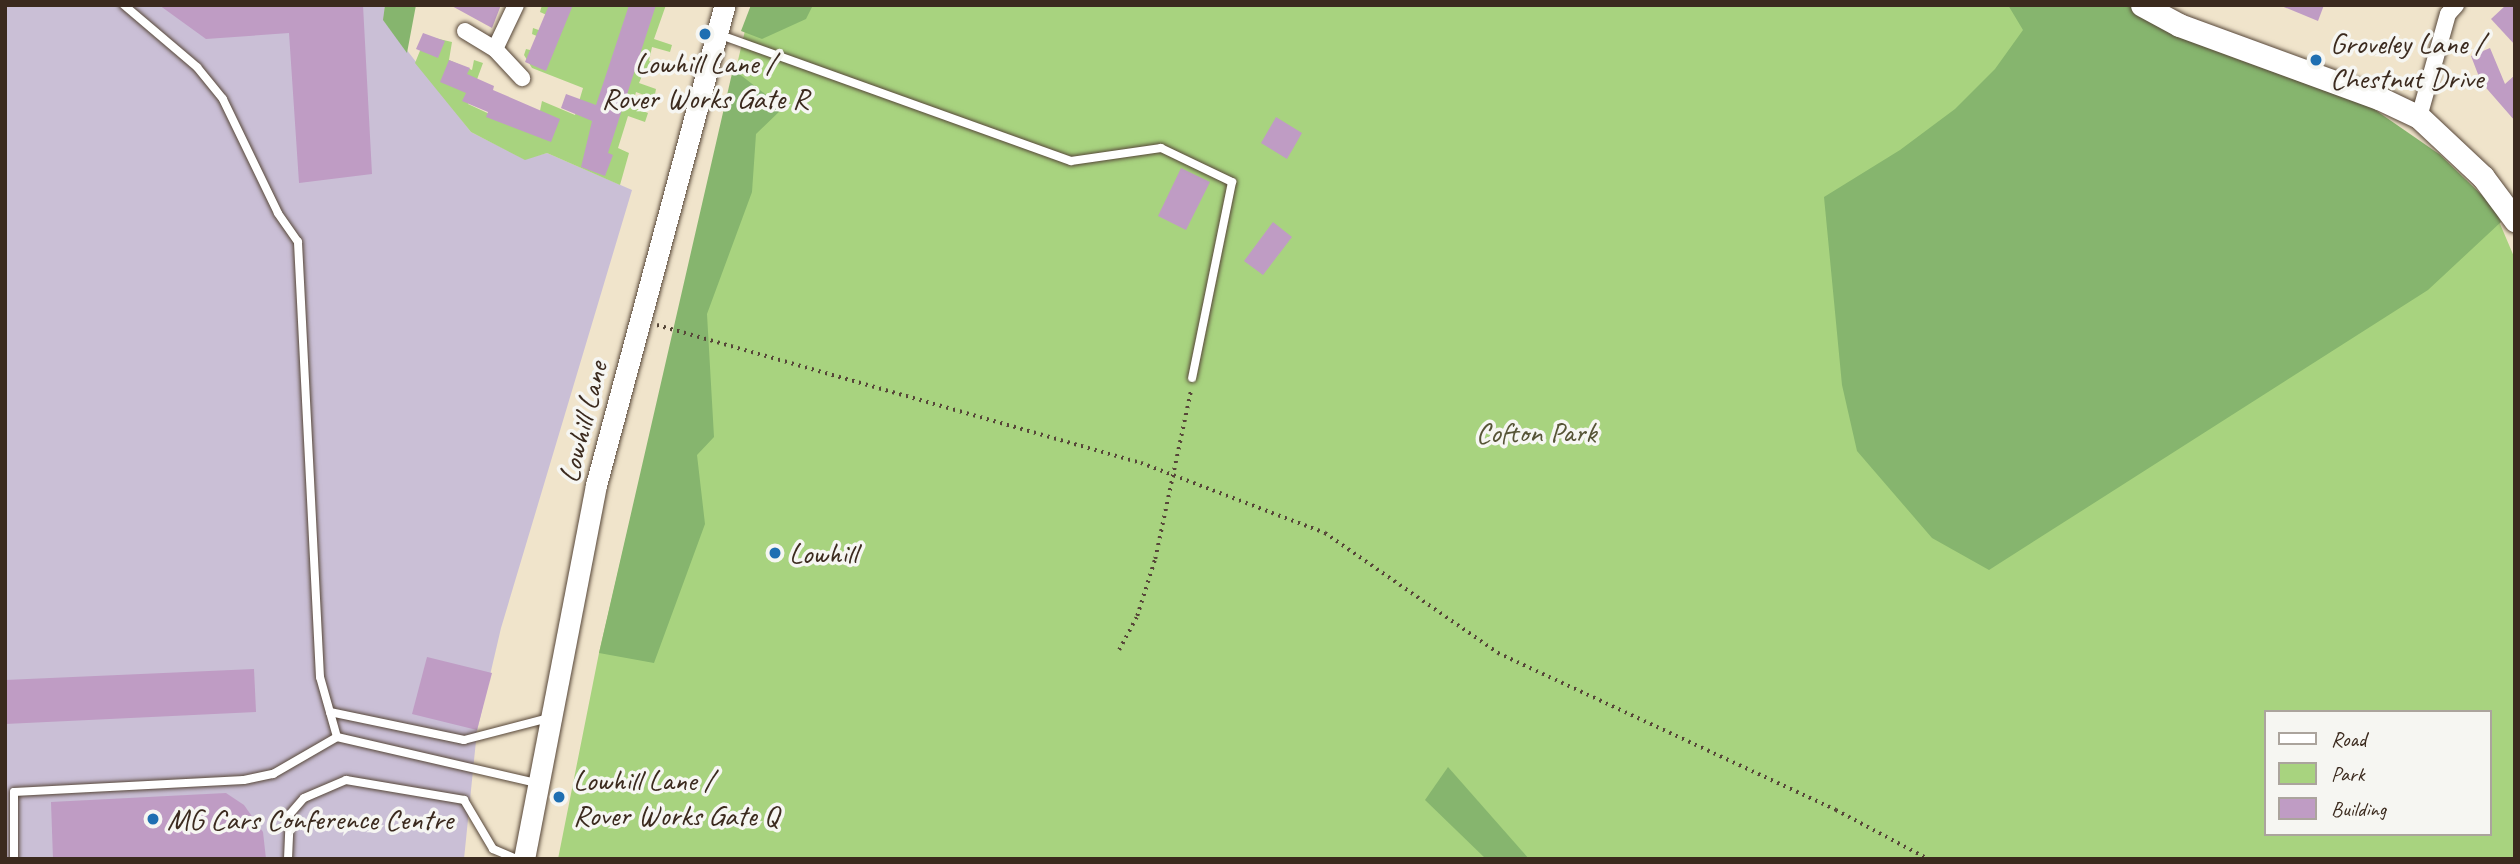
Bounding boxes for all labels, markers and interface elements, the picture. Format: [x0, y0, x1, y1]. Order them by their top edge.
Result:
place label: Groveley Lane / Chestnut Drive [2330, 25, 2484, 96]
marker: Lowhill Lane / Rover Works Gate R [697, 26, 713, 42]
place label: Lowhill Lane / Rover Works Gate R [602, 45, 808, 116]
marker: Groveley Lane / Chestnut Drive [2308, 52, 2324, 68]
street label: Lowhill Lane [550, 357, 616, 487]
park label: Cofton Park [1475, 414, 1597, 450]
place label: Lowhill [789, 535, 857, 571]
marker: Lowhill [767, 545, 783, 561]
legend [2264, 710, 2492, 836]
text: Road [2331, 726, 2366, 752]
text: Park [2331, 761, 2364, 787]
place label: Lowhill Lane / Rover Works Gate Q [573, 762, 778, 832]
marker: Lowhill Lane / Rover Works Gate Q [551, 789, 567, 805]
text: Building [2331, 796, 2386, 822]
place label: MG Cars Conference Centre [167, 801, 453, 837]
marker: MG Cars Conference Centre [145, 811, 161, 827]

